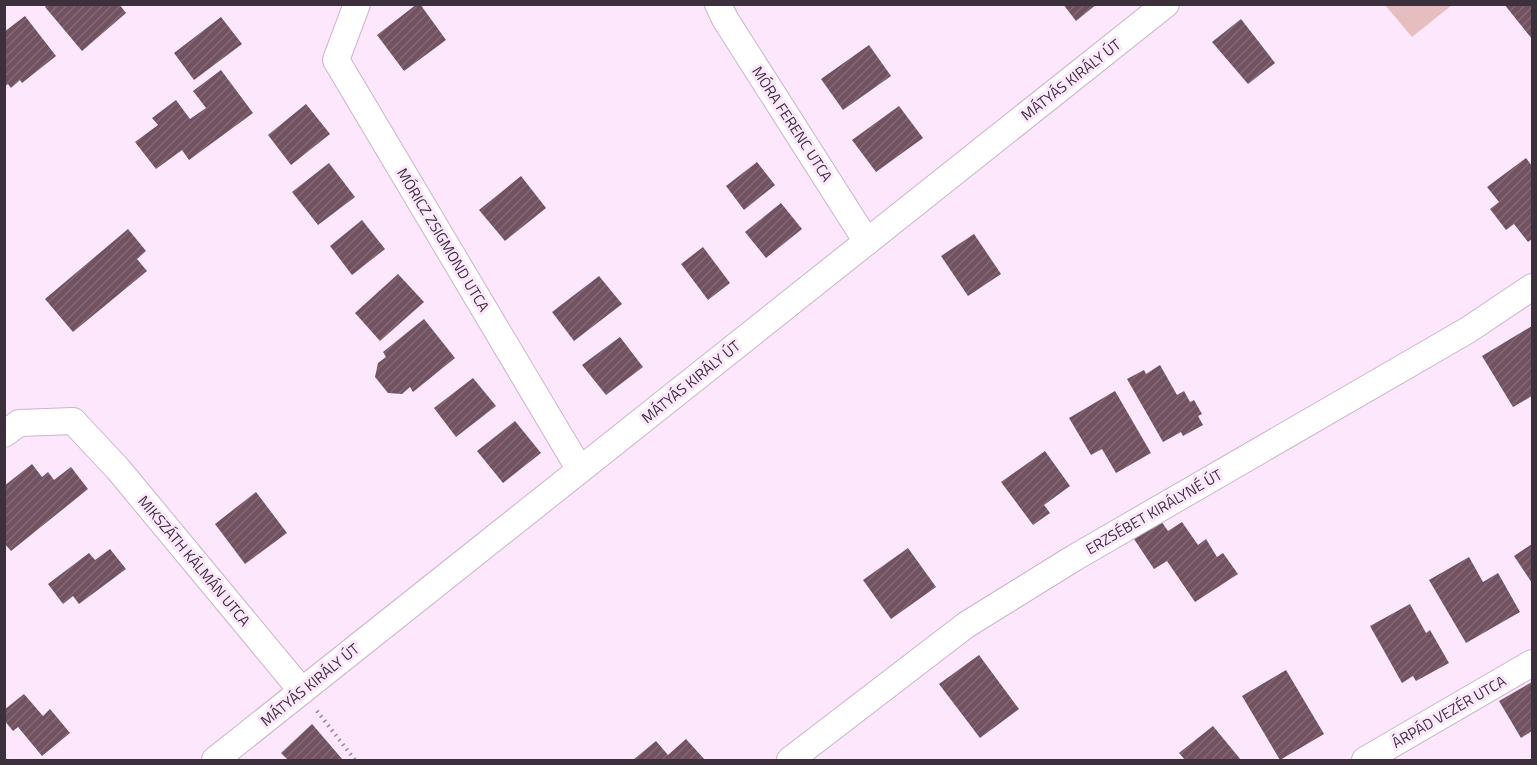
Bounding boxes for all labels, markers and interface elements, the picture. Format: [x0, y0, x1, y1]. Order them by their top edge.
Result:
street label: MÁTYÁS KIRÁLY ÚT [1016, 33, 1126, 126]
street label: MÓRA FERENC UTCA [746, 61, 838, 186]
street label: MÓRICZ ZSIGMOND UTCA [391, 163, 496, 316]
street label: MÁTYÁS KIRÁLY ÚT [636, 334, 745, 429]
street label: ERZSÉBET KIRÁLYNÉ ÚT [1081, 463, 1226, 560]
street label: MIKSZÁTH KÁLMÁN UTCA [133, 490, 256, 631]
street label: MÁTYÁS KIRÁLY ÚT [255, 637, 364, 732]
street label: ÁRPÁD VEZÉR UTCA [1387, 669, 1510, 754]

